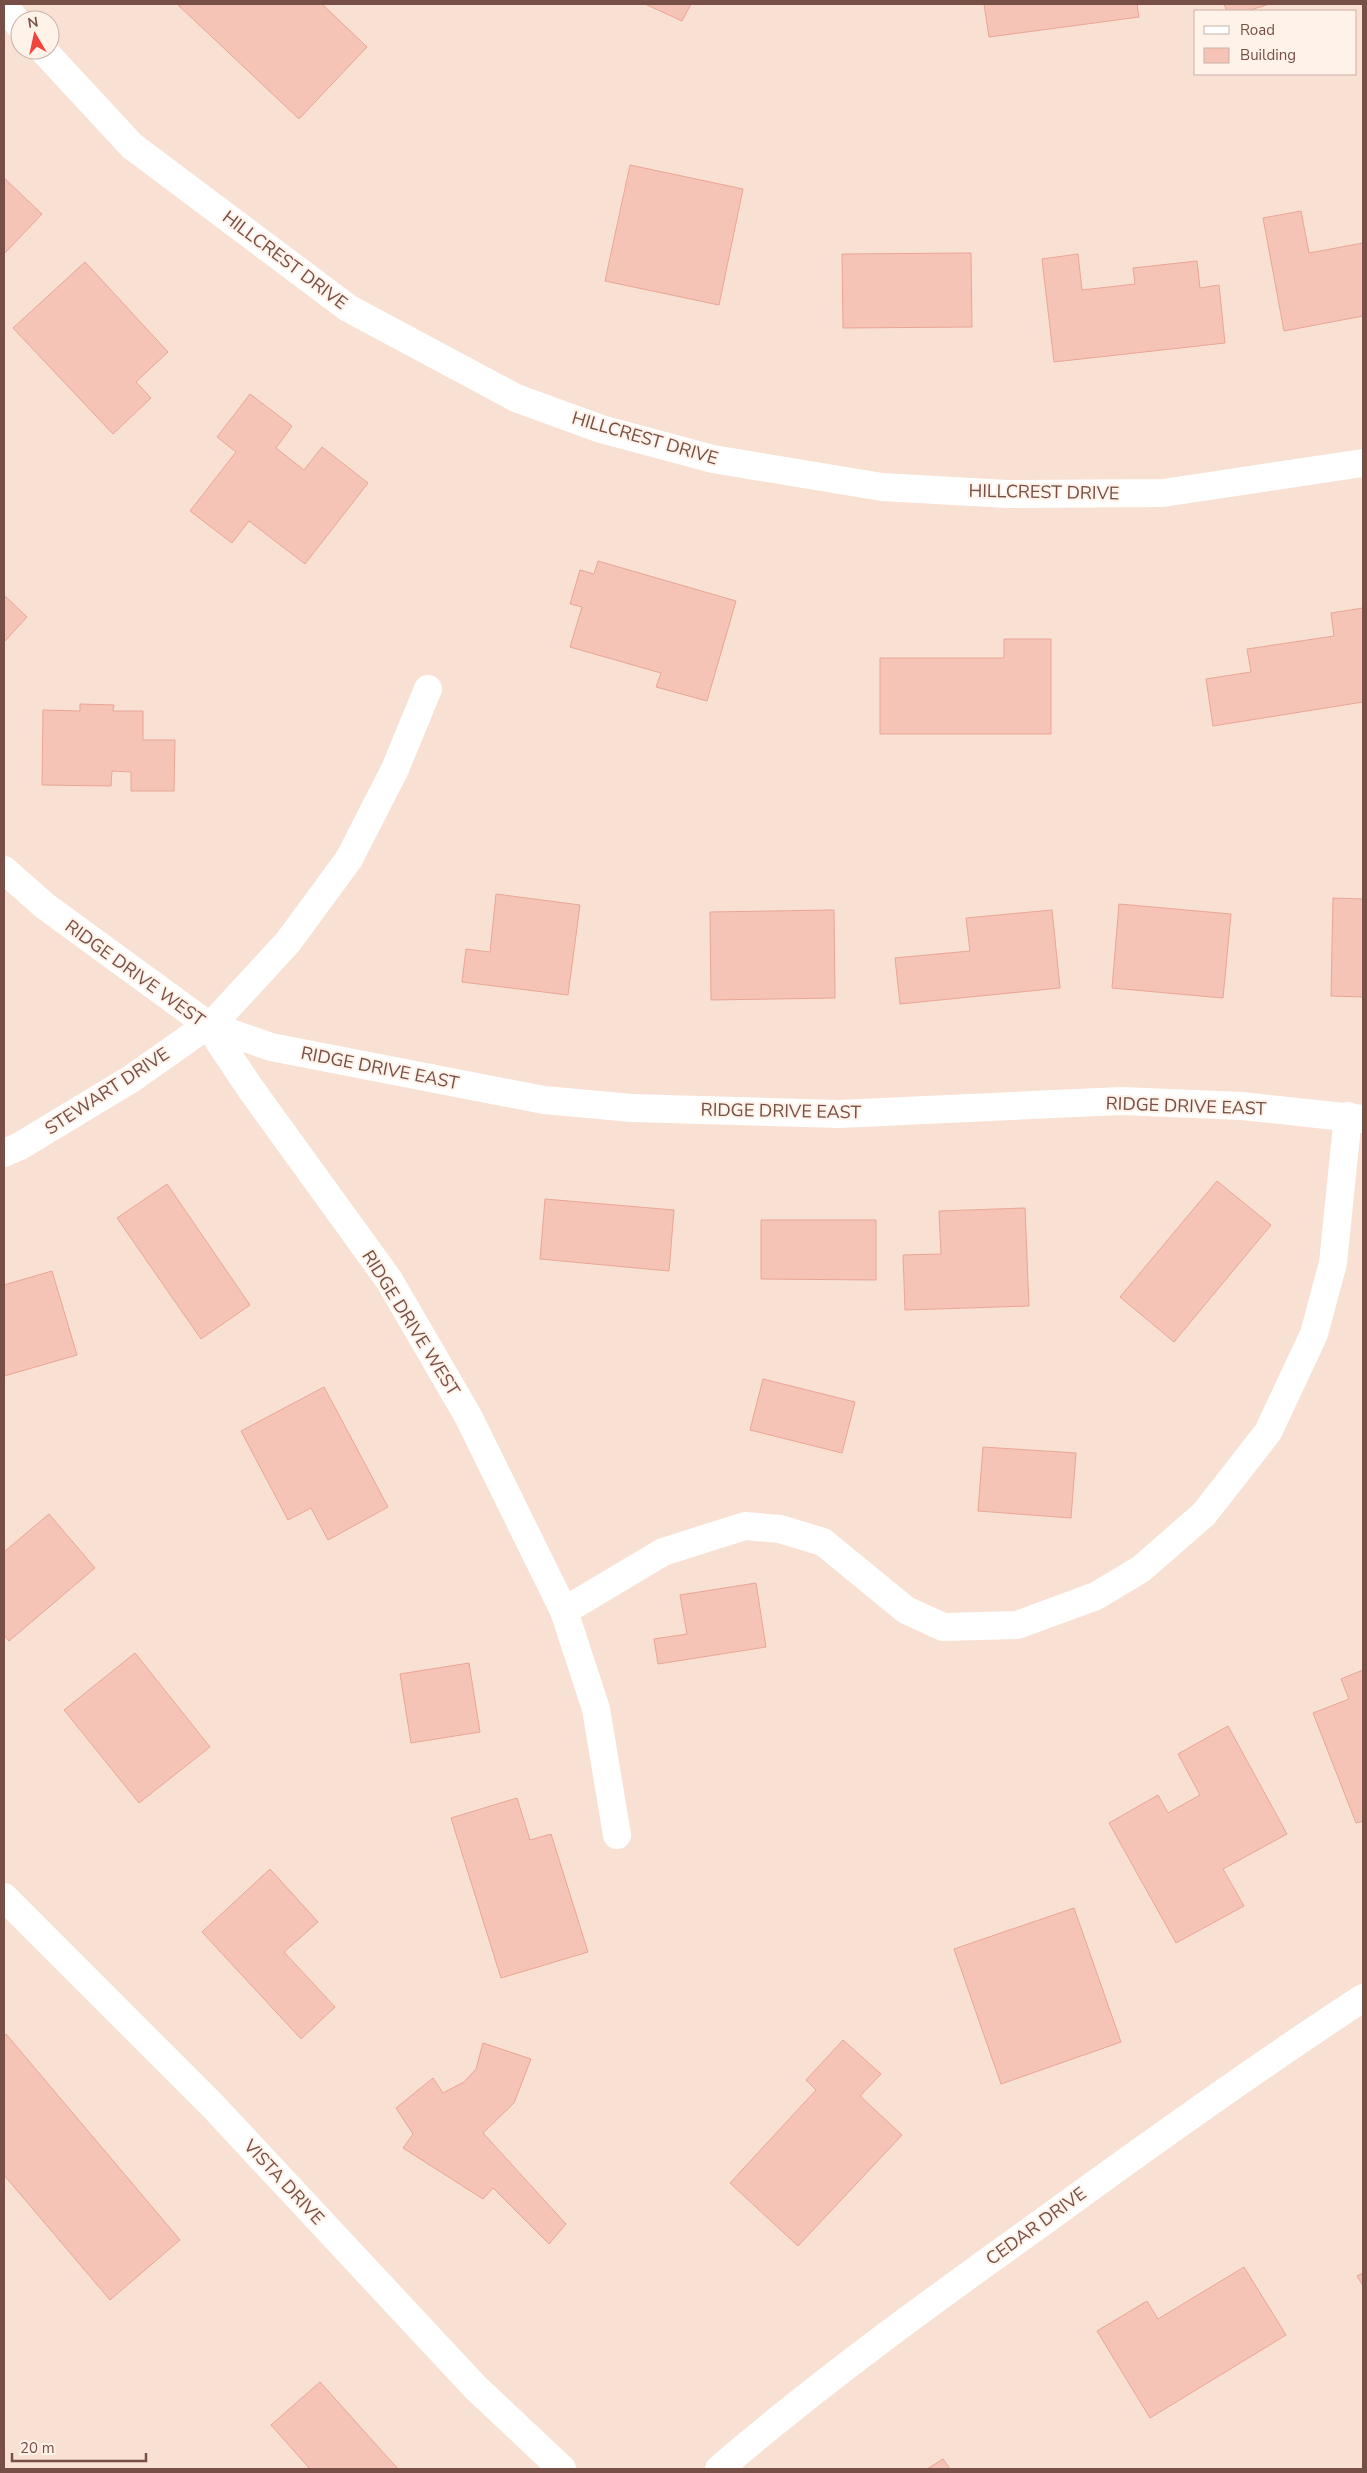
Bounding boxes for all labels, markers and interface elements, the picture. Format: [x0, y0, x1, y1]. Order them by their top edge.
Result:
north arrow [10, 10, 60, 60]
legend [1194, 10, 1357, 75]
text: N [26, 12, 40, 33]
text: Road [1240, 20, 1275, 40]
text: Building [1240, 45, 1296, 65]
street label: HILLCREST DRIVE [218, 205, 352, 315]
street label: HILLCREST DRIVE [569, 406, 721, 470]
street label: HILLCREST DRIVE [968, 479, 1120, 505]
street label: RIDGE DRIVE WEST [60, 914, 210, 1032]
street label: RIDGE DRIVE EAST [299, 1041, 461, 1095]
street label: STEWART DRIVE [40, 1042, 174, 1140]
street label: RIDGE DRIVE EAST [1105, 1091, 1267, 1121]
street label: RIDGE DRIVE EAST [700, 1098, 862, 1124]
street label: RIDGE DRIVE WEST [356, 1246, 466, 1401]
street label: VISTA DRIVE [238, 2134, 330, 2230]
street label: CEDAR DRIVE [981, 2181, 1091, 2271]
scale bar [12, 2430, 146, 2462]
text: 20 m [20, 2438, 55, 2458]

